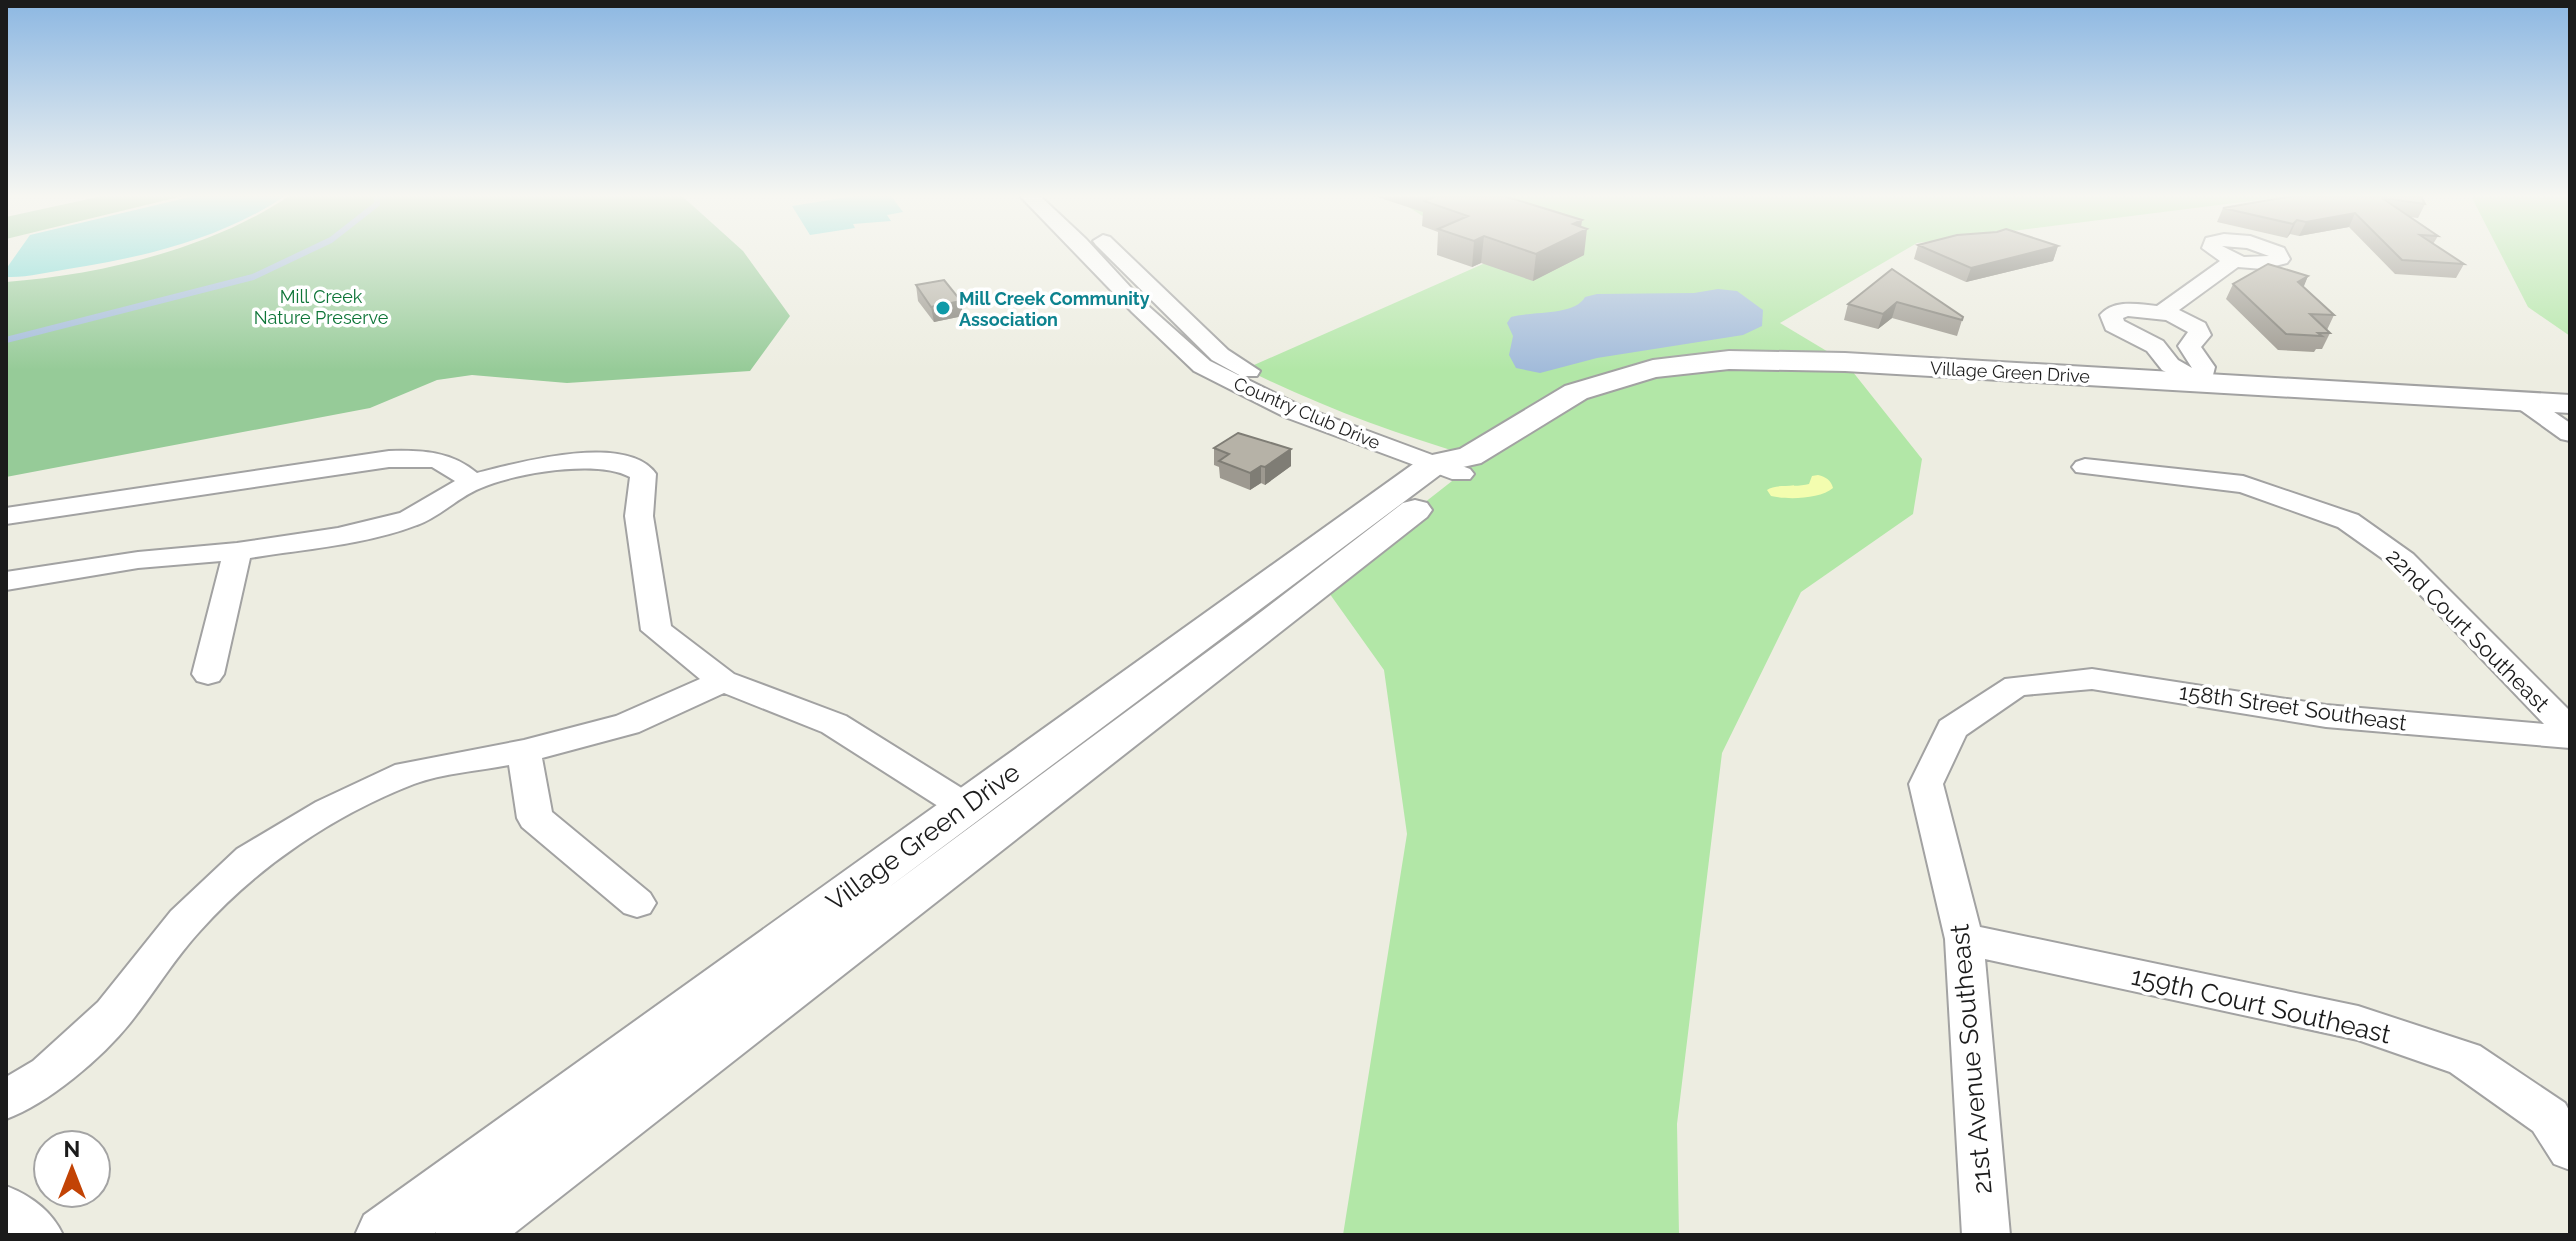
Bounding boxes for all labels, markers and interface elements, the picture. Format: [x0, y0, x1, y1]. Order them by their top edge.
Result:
park label: Mill Creek Nature Preserve [254, 286, 389, 328]
place label: Mill Creek Community Association [959, 288, 1150, 330]
marker: Mill Creek Community Association [934, 299, 952, 317]
street label: Village Green Drive [1930, 357, 2091, 387]
street label: Country Club Drive [1231, 373, 1384, 453]
street label: 22nd Court Southeast [2381, 543, 2555, 717]
street label: 158th Street Southeast [2178, 678, 2409, 736]
street label: Village Green Drive [821, 757, 1025, 917]
street label: 21st Avenue Southeast [1944, 922, 1998, 1195]
street label: 159th Court Southeast [2128, 961, 2394, 1050]
north arrow [32, 1129, 112, 1209]
text: N [64, 1136, 80, 1162]

